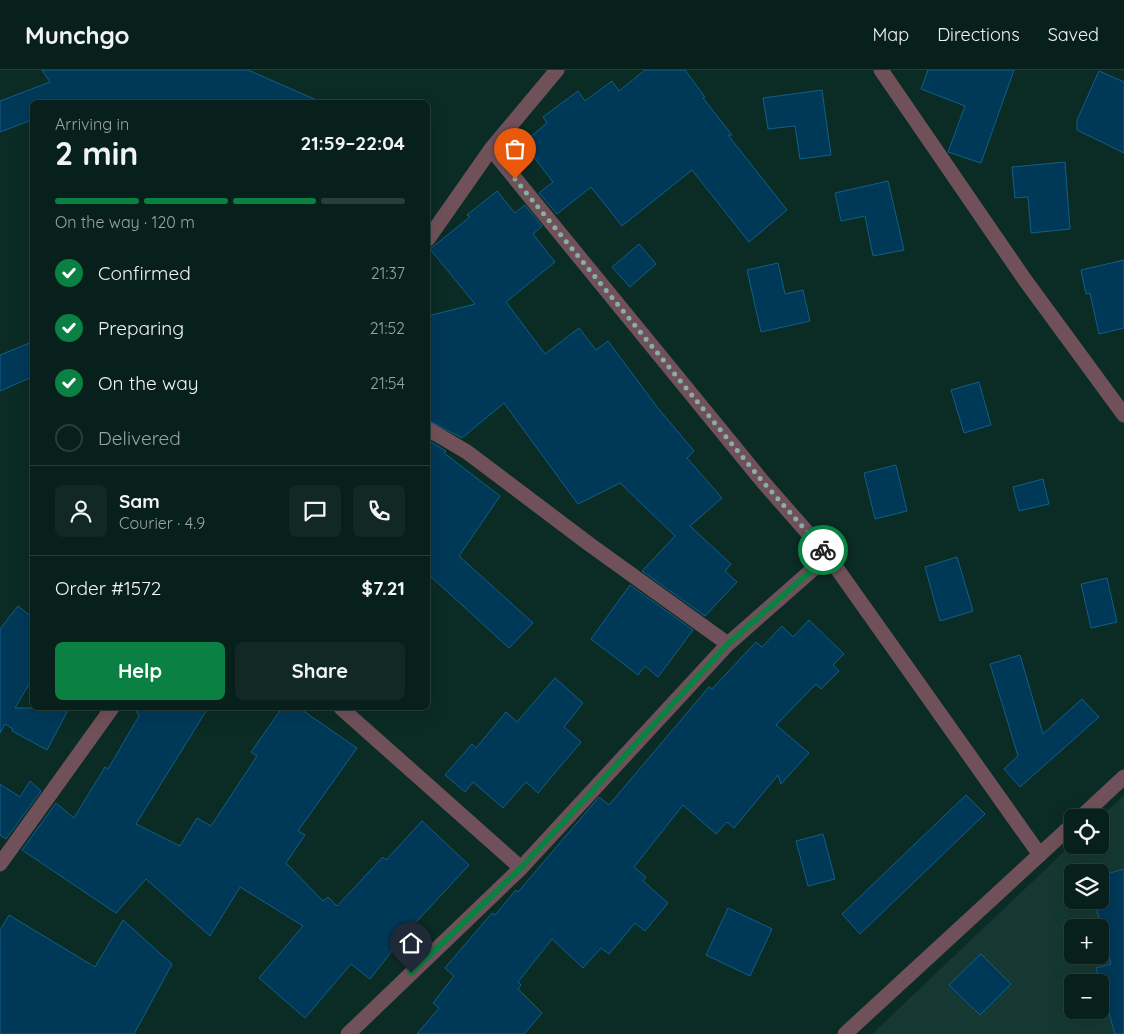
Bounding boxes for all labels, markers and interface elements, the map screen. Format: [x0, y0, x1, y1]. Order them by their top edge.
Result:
text: Munchgo [25, 20, 129, 50]
text: Map [872, 23, 909, 46]
text: Directions [937, 23, 1020, 46]
text: Saved [1048, 23, 1099, 46]
text: Arriving in [55, 114, 129, 134]
pin [494, 128, 536, 179]
text: 21:59–22:04 [300, 131, 405, 155]
text: 2 min [55, 133, 138, 173]
icon: bag [501, 135, 529, 163]
text: On the way · 120 m [55, 212, 195, 232]
icon: check [55, 259, 83, 287]
text: Confirmed [98, 261, 191, 285]
text: 21:37 [371, 263, 405, 283]
icon: check [55, 314, 83, 342]
text: Preparing [98, 316, 184, 340]
text: 21:52 [370, 318, 405, 338]
icon: check [55, 369, 83, 397]
text: On the way [98, 371, 199, 395]
text: 21:54 [370, 373, 405, 393]
text: Delivered [98, 426, 181, 450]
button: person [55, 485, 107, 537]
button: chat [289, 485, 341, 537]
button: phone [353, 485, 405, 537]
text: Sam [119, 489, 160, 513]
text: Courier · 4.9 [119, 513, 205, 533]
courier [798, 525, 848, 575]
icon: bike [809, 536, 837, 564]
text: Order #1572 [55, 576, 161, 600]
text: $7.21 [362, 576, 405, 600]
button: Help [55, 642, 225, 700]
button: Share [235, 642, 405, 700]
map controls [1064, 809, 1109, 1019]
button: locate [1064, 809, 1109, 854]
button: layers [1064, 864, 1109, 909]
button: + [1064, 919, 1109, 964]
pin [390, 922, 432, 973]
icon: home [397, 929, 425, 957]
button: − [1064, 974, 1109, 1019]

